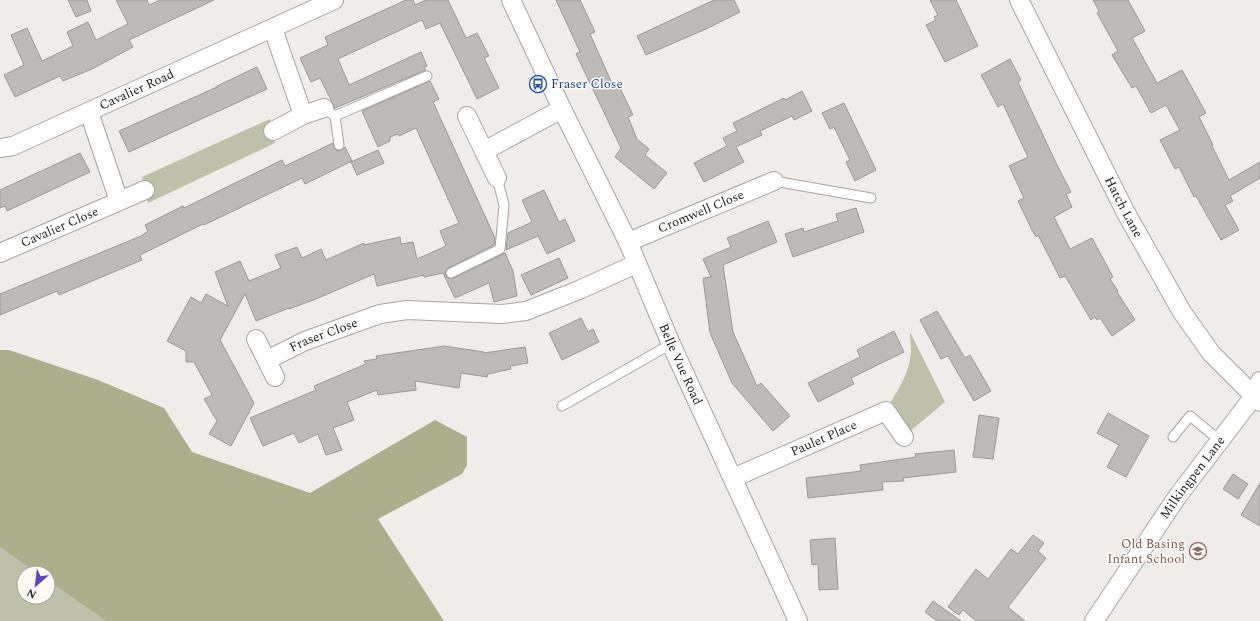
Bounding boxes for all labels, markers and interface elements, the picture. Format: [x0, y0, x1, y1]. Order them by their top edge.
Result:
street label: Cavalier Road [96, 64, 177, 115]
bus stop icon: Fraser Close [528, 74, 548, 94]
place label: Fraser Close [551, 74, 623, 94]
street label: Hatch Lane [1099, 173, 1148, 242]
street label: Cromwell Close [655, 185, 747, 238]
street label: Cavalier Close [17, 201, 102, 253]
street label: Fraser Close [286, 313, 361, 357]
street label: Belle Vue Road [653, 320, 708, 408]
street label: Paulet Place [787, 415, 860, 462]
street label: Milkingpen Lane [1155, 432, 1230, 523]
place label: Old Basing Infant School [1107, 534, 1185, 569]
school or university icon: Old Basing Infant School [1188, 541, 1208, 561]
north arrow [16, 565, 56, 605]
text: N [24, 584, 39, 603]

